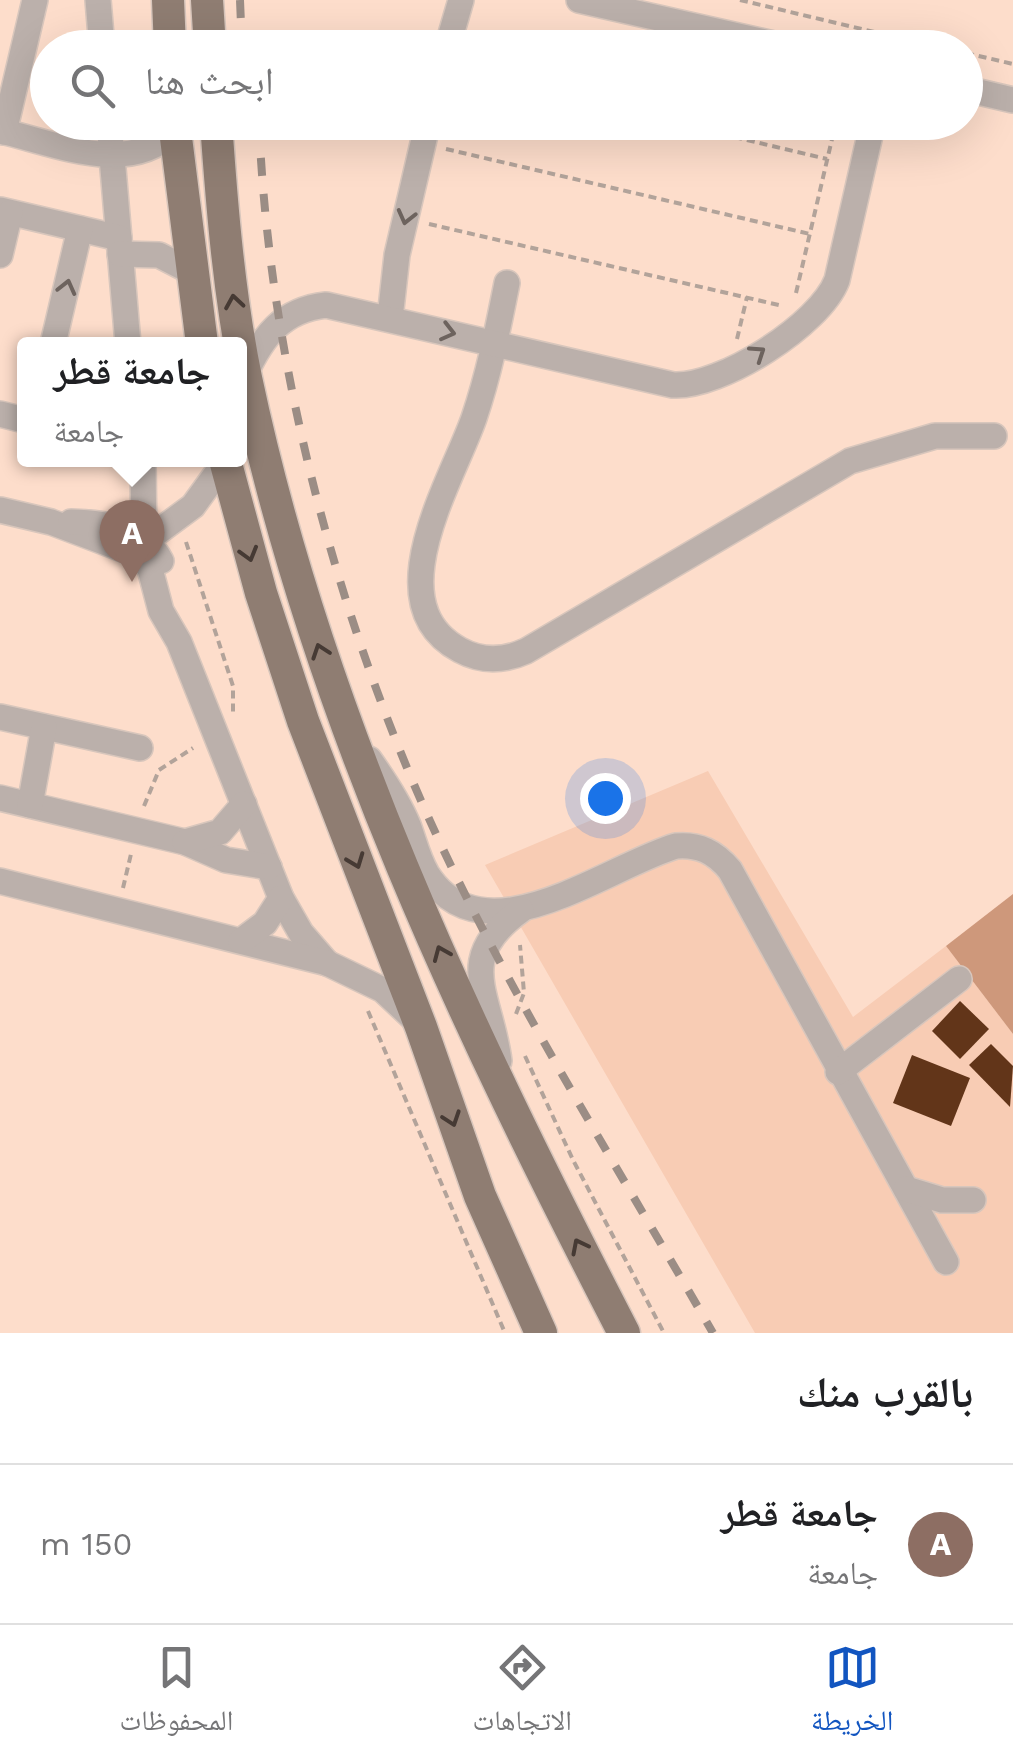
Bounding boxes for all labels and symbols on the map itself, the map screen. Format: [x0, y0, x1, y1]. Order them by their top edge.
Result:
one-way arrow [397, 208, 418, 225]
one-way arrow [55, 279, 76, 296]
one-way arrow [224, 294, 245, 310]
one-way arrow [439, 320, 456, 341]
one-way arrow [746, 347, 765, 365]
pin: A [100, 500, 164, 582]
one-way arrow [238, 545, 259, 562]
one-way arrow [311, 644, 332, 661]
your location [580, 773, 631, 824]
one-way arrow [345, 851, 365, 868]
one-way arrow [433, 945, 453, 963]
one-way arrow [440, 1110, 460, 1127]
one-way arrow [572, 1239, 591, 1257]

